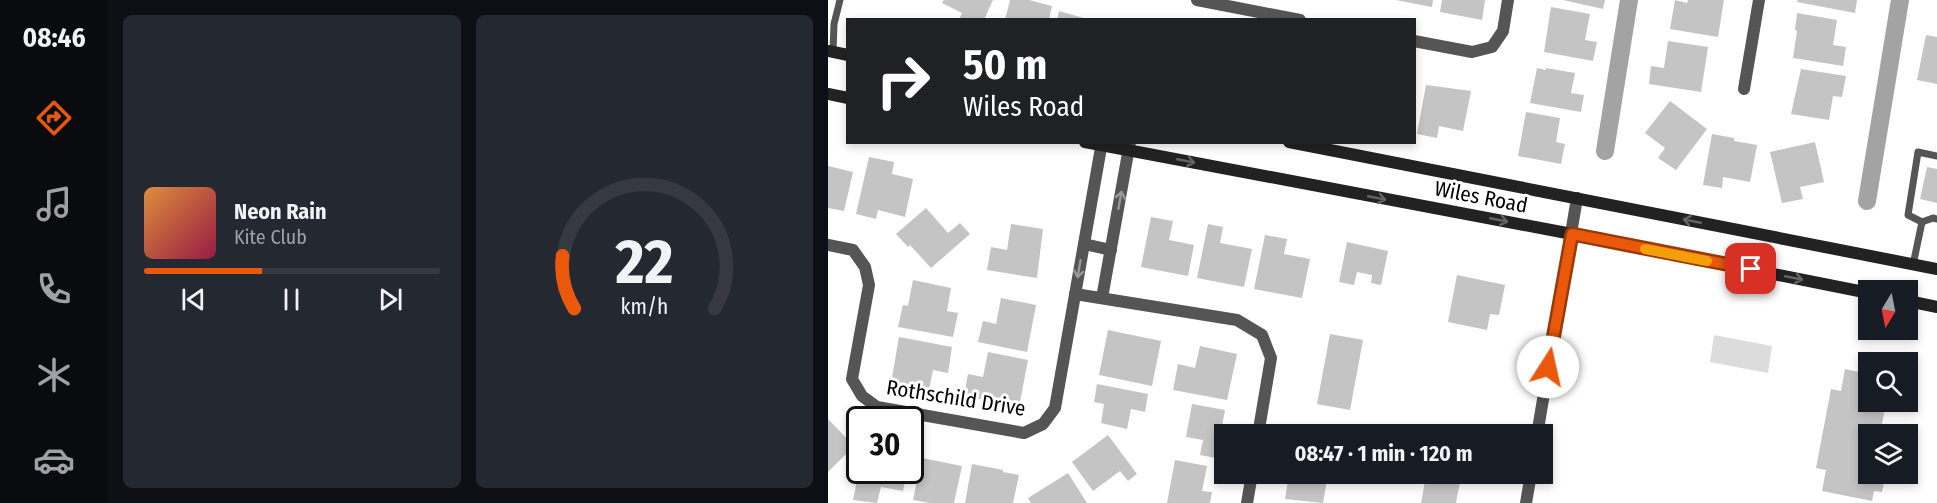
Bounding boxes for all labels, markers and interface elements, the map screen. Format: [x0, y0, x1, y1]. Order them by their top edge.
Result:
text: 08:46 [22, 22, 86, 54]
text: 50 m [963, 40, 1047, 90]
icon: right [864, 42, 942, 120]
text: Wiles Road [963, 91, 1084, 123]
icon: directions [33, 97, 75, 139]
one-way arrow [1175, 156, 1195, 167]
street label: Wiles Road [1432, 175, 1530, 219]
icon: music [33, 183, 75, 225]
one-way arrow [1114, 191, 1125, 211]
one-way arrow [1367, 193, 1387, 204]
text: Neon Rain [234, 198, 327, 225]
one-way arrow [1488, 215, 1508, 226]
one-way arrow [1682, 215, 1702, 226]
text: Kite Club [234, 225, 307, 249]
text: 22 [614, 225, 673, 300]
pin [1725, 243, 1776, 294]
icon: arrive [1734, 252, 1767, 285]
one-way arrow [1073, 259, 1084, 278]
icon: phone [33, 268, 75, 310]
one-way arrow [1784, 273, 1803, 284]
north arrow [1858, 280, 1918, 340]
map controls [1858, 280, 1918, 484]
icon: previous [177, 283, 210, 316]
icon: pause [275, 283, 308, 316]
icon: next [374, 283, 407, 316]
text: km/h [620, 294, 668, 320]
position arrow [1516, 335, 1580, 399]
button: search [1858, 352, 1918, 412]
icon: climate [33, 354, 75, 396]
street label: Rothschild Drive [885, 374, 1027, 422]
speed limit sign: 30 [846, 406, 924, 484]
button: layers [1858, 424, 1918, 484]
icon: car [33, 439, 75, 481]
text: 08:47 · 1 min · 120 m [1295, 440, 1472, 467]

